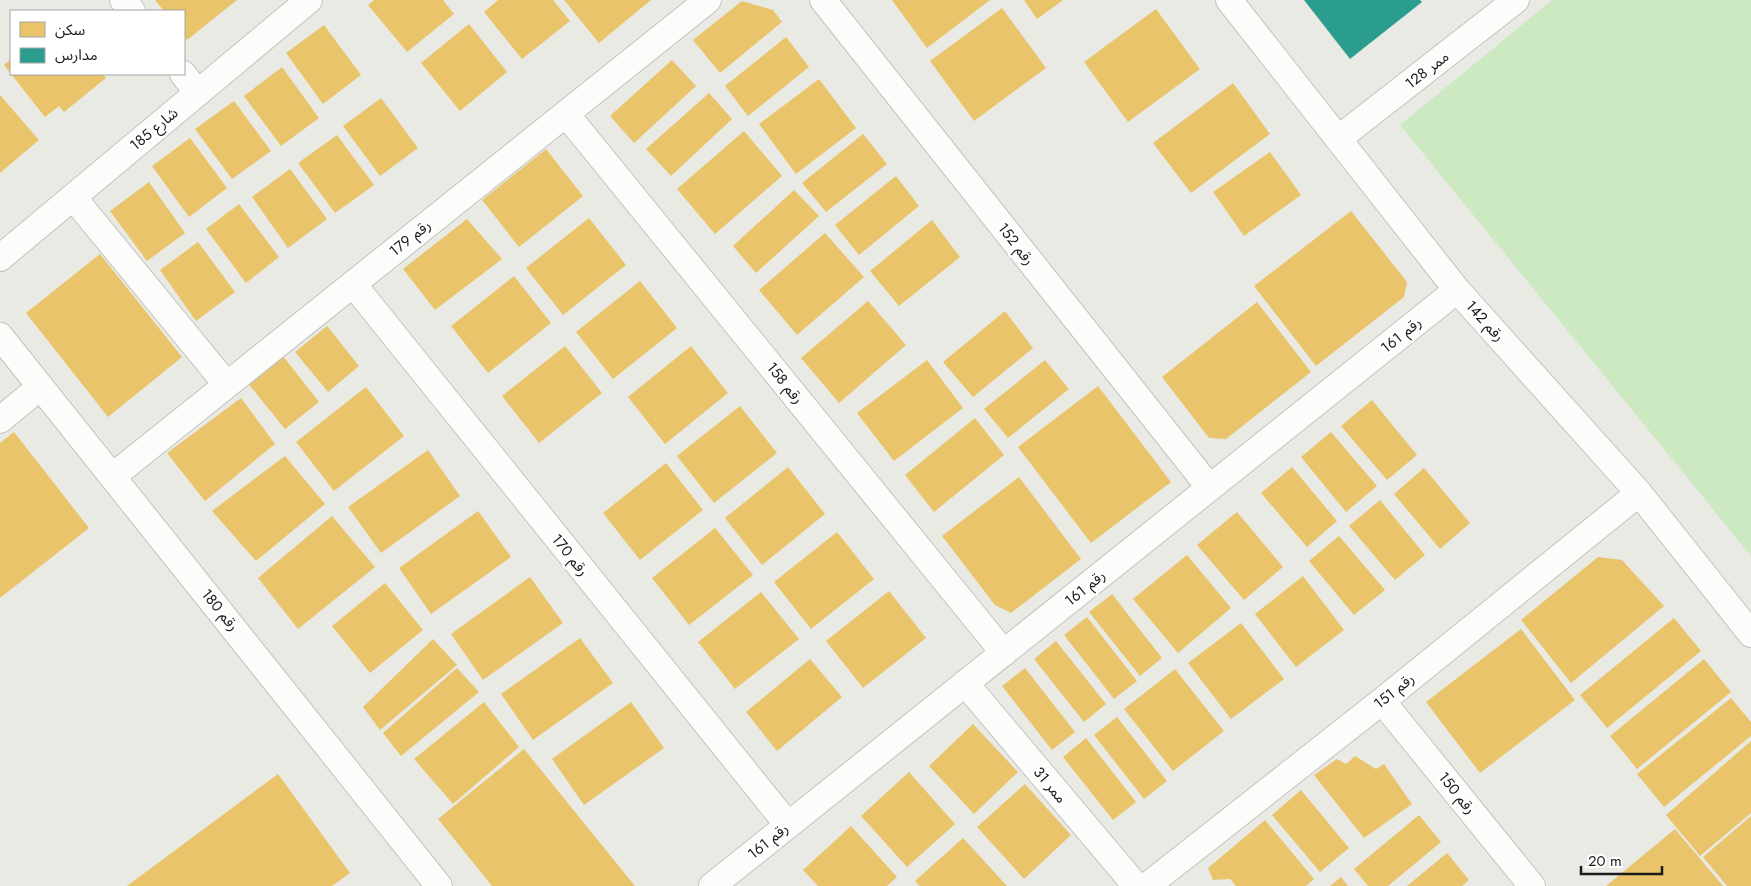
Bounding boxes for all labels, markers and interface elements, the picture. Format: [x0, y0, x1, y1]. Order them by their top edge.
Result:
legend [10, 10, 185, 75]
text: سكن [55, 19, 86, 41]
text: مدارس [55, 44, 98, 66]
street label: ممر 128 [1400, 46, 1454, 94]
street label: شارع 185 [125, 102, 184, 157]
street label: رقم 179 [384, 214, 436, 262]
street label: رقم 152 [992, 218, 1040, 270]
street label: رقم 142 [1461, 296, 1509, 346]
street label: رقم 161 [1376, 312, 1426, 358]
street label: رقم 158 [761, 357, 809, 409]
street label: رقم 170 [546, 529, 594, 581]
street label: رقم 161 [1060, 565, 1110, 611]
street label: رقم 180 [196, 584, 244, 636]
street label: رقم 151 [1369, 668, 1419, 714]
street label: ممر 31 [1028, 762, 1072, 808]
street label: رقم 150 [1433, 767, 1481, 819]
street label: رقم 161 [743, 818, 793, 864]
scale bar [1581, 844, 1662, 876]
text: 20 m [1588, 850, 1622, 872]

